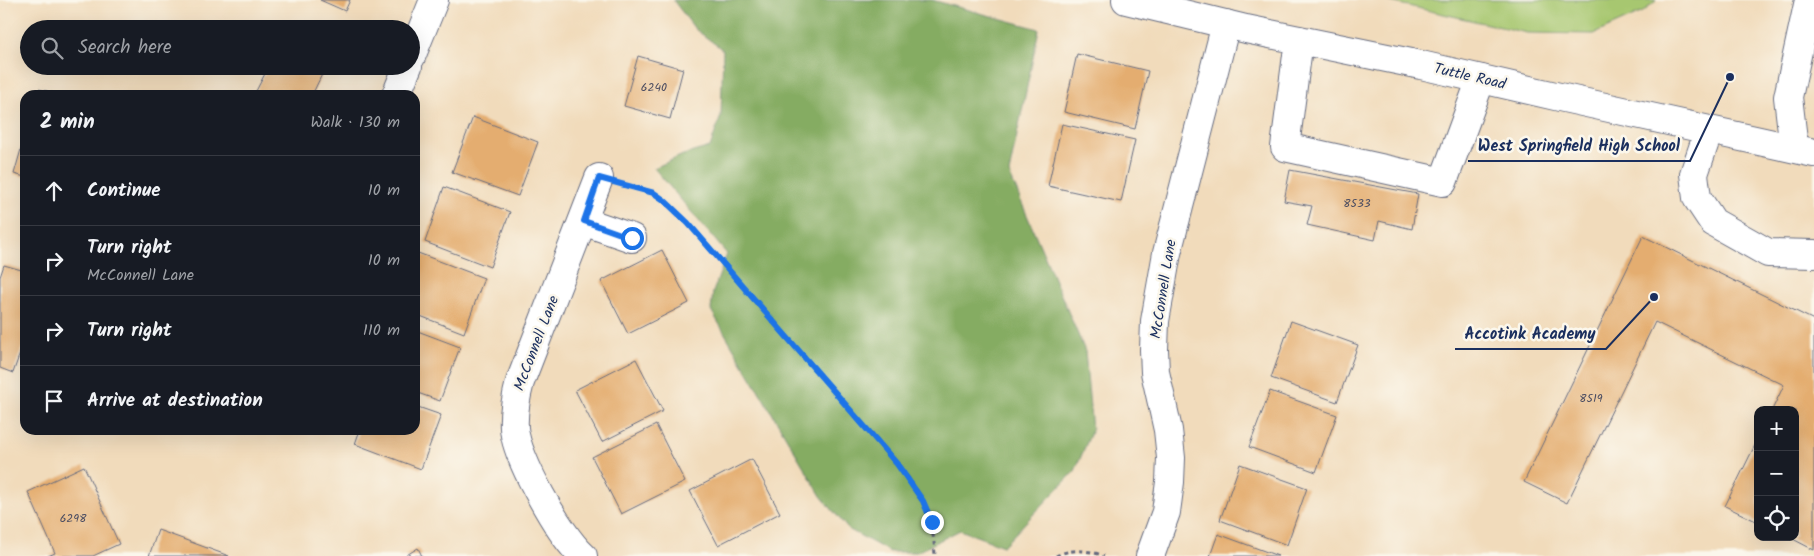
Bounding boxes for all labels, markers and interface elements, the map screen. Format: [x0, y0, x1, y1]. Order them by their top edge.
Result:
search box [20, 20, 420, 75]
text: Search here [78, 33, 172, 63]
icon: search [38, 34, 66, 62]
street label: Tuttle Road [1431, 57, 1509, 97]
house number: 6240 [641, 78, 667, 97]
text: 2 min [40, 106, 95, 139]
text: Walk · 130 m [311, 110, 400, 135]
callout: West Springfield High School [1468, 130, 1690, 161]
text: West Springfield High School [1478, 134, 1681, 159]
text: Continue [87, 176, 160, 206]
icon: ahead [40, 177, 68, 205]
text: 10 m [368, 178, 400, 203]
house number: 8533 [1343, 194, 1371, 213]
route start [621, 227, 644, 250]
text: Turn right [87, 233, 172, 263]
street label: McConnell Lane [1144, 237, 1184, 341]
icon: right [40, 247, 68, 275]
text: 10 m [368, 248, 400, 273]
text: McConnell Lane [87, 263, 194, 288]
street label: McConnell Lane [508, 292, 566, 395]
text: Turn right [87, 316, 172, 346]
icon: right [40, 317, 68, 345]
text: 110 m [363, 318, 400, 343]
callout: Accotink Academy [1455, 318, 1606, 349]
text: Accotink Academy [1464, 322, 1596, 347]
text: Arrive at destination [87, 386, 263, 416]
icon: arrive [40, 387, 68, 415]
house number: 8519 [1579, 389, 1603, 408]
map controls [1754, 406, 1799, 541]
button: + [1754, 406, 1799, 451]
button: − [1754, 451, 1799, 496]
button: locate [1754, 496, 1799, 541]
house number: 6298 [60, 509, 87, 528]
route end [921, 511, 944, 534]

